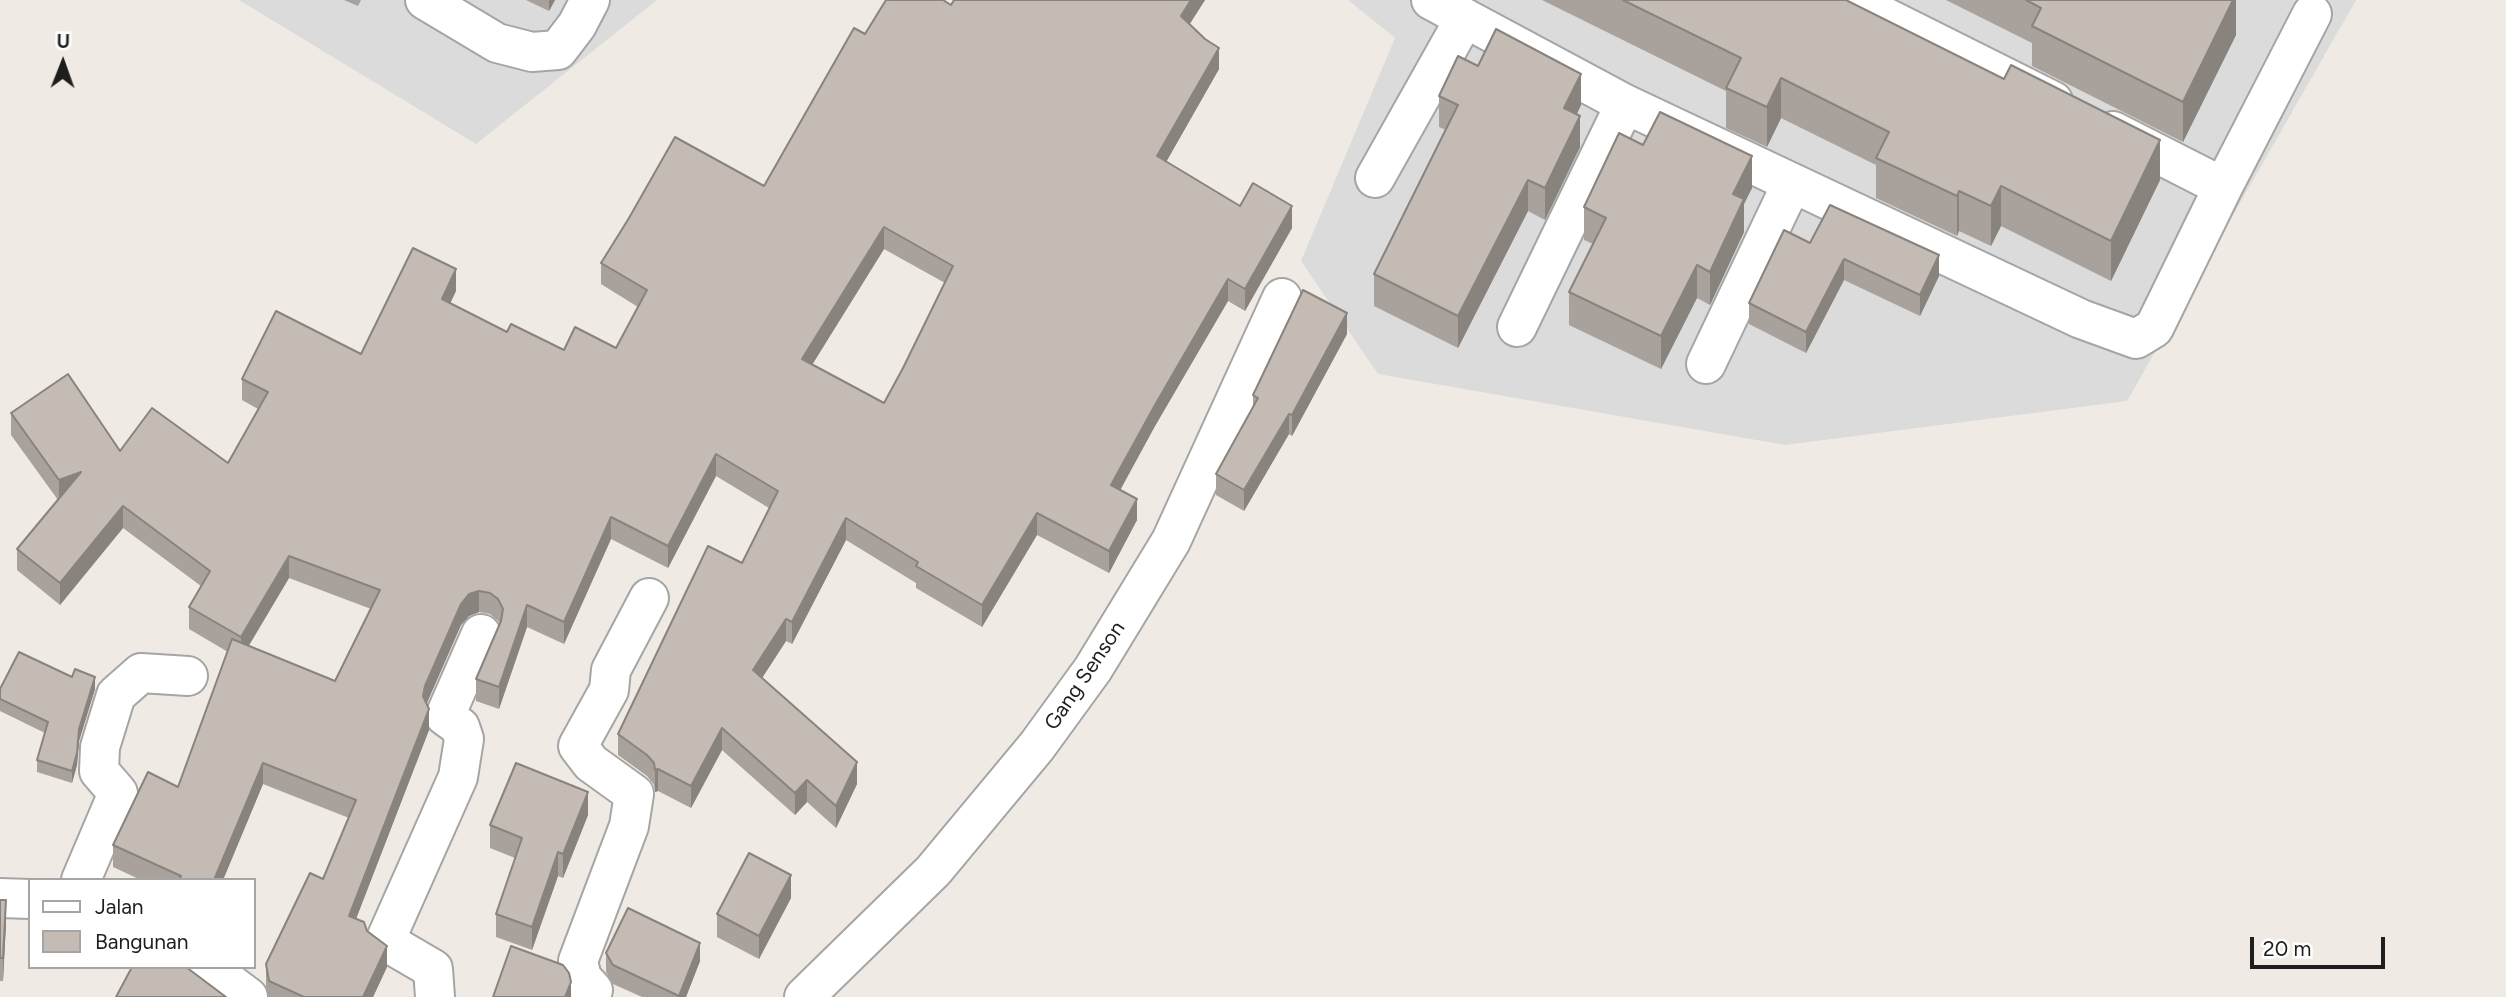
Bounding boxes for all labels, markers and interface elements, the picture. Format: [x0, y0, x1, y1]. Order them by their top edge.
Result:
north arrow [28, 28, 98, 98]
text: U [56, 30, 70, 53]
street label: Gang Senson [1039, 617, 1131, 735]
legend [28, 878, 256, 969]
text: Jalan [95, 894, 144, 919]
scale bar [2254, 923, 2389, 967]
text: Bangunan [95, 929, 188, 954]
text: 20 m [2263, 936, 2311, 961]

